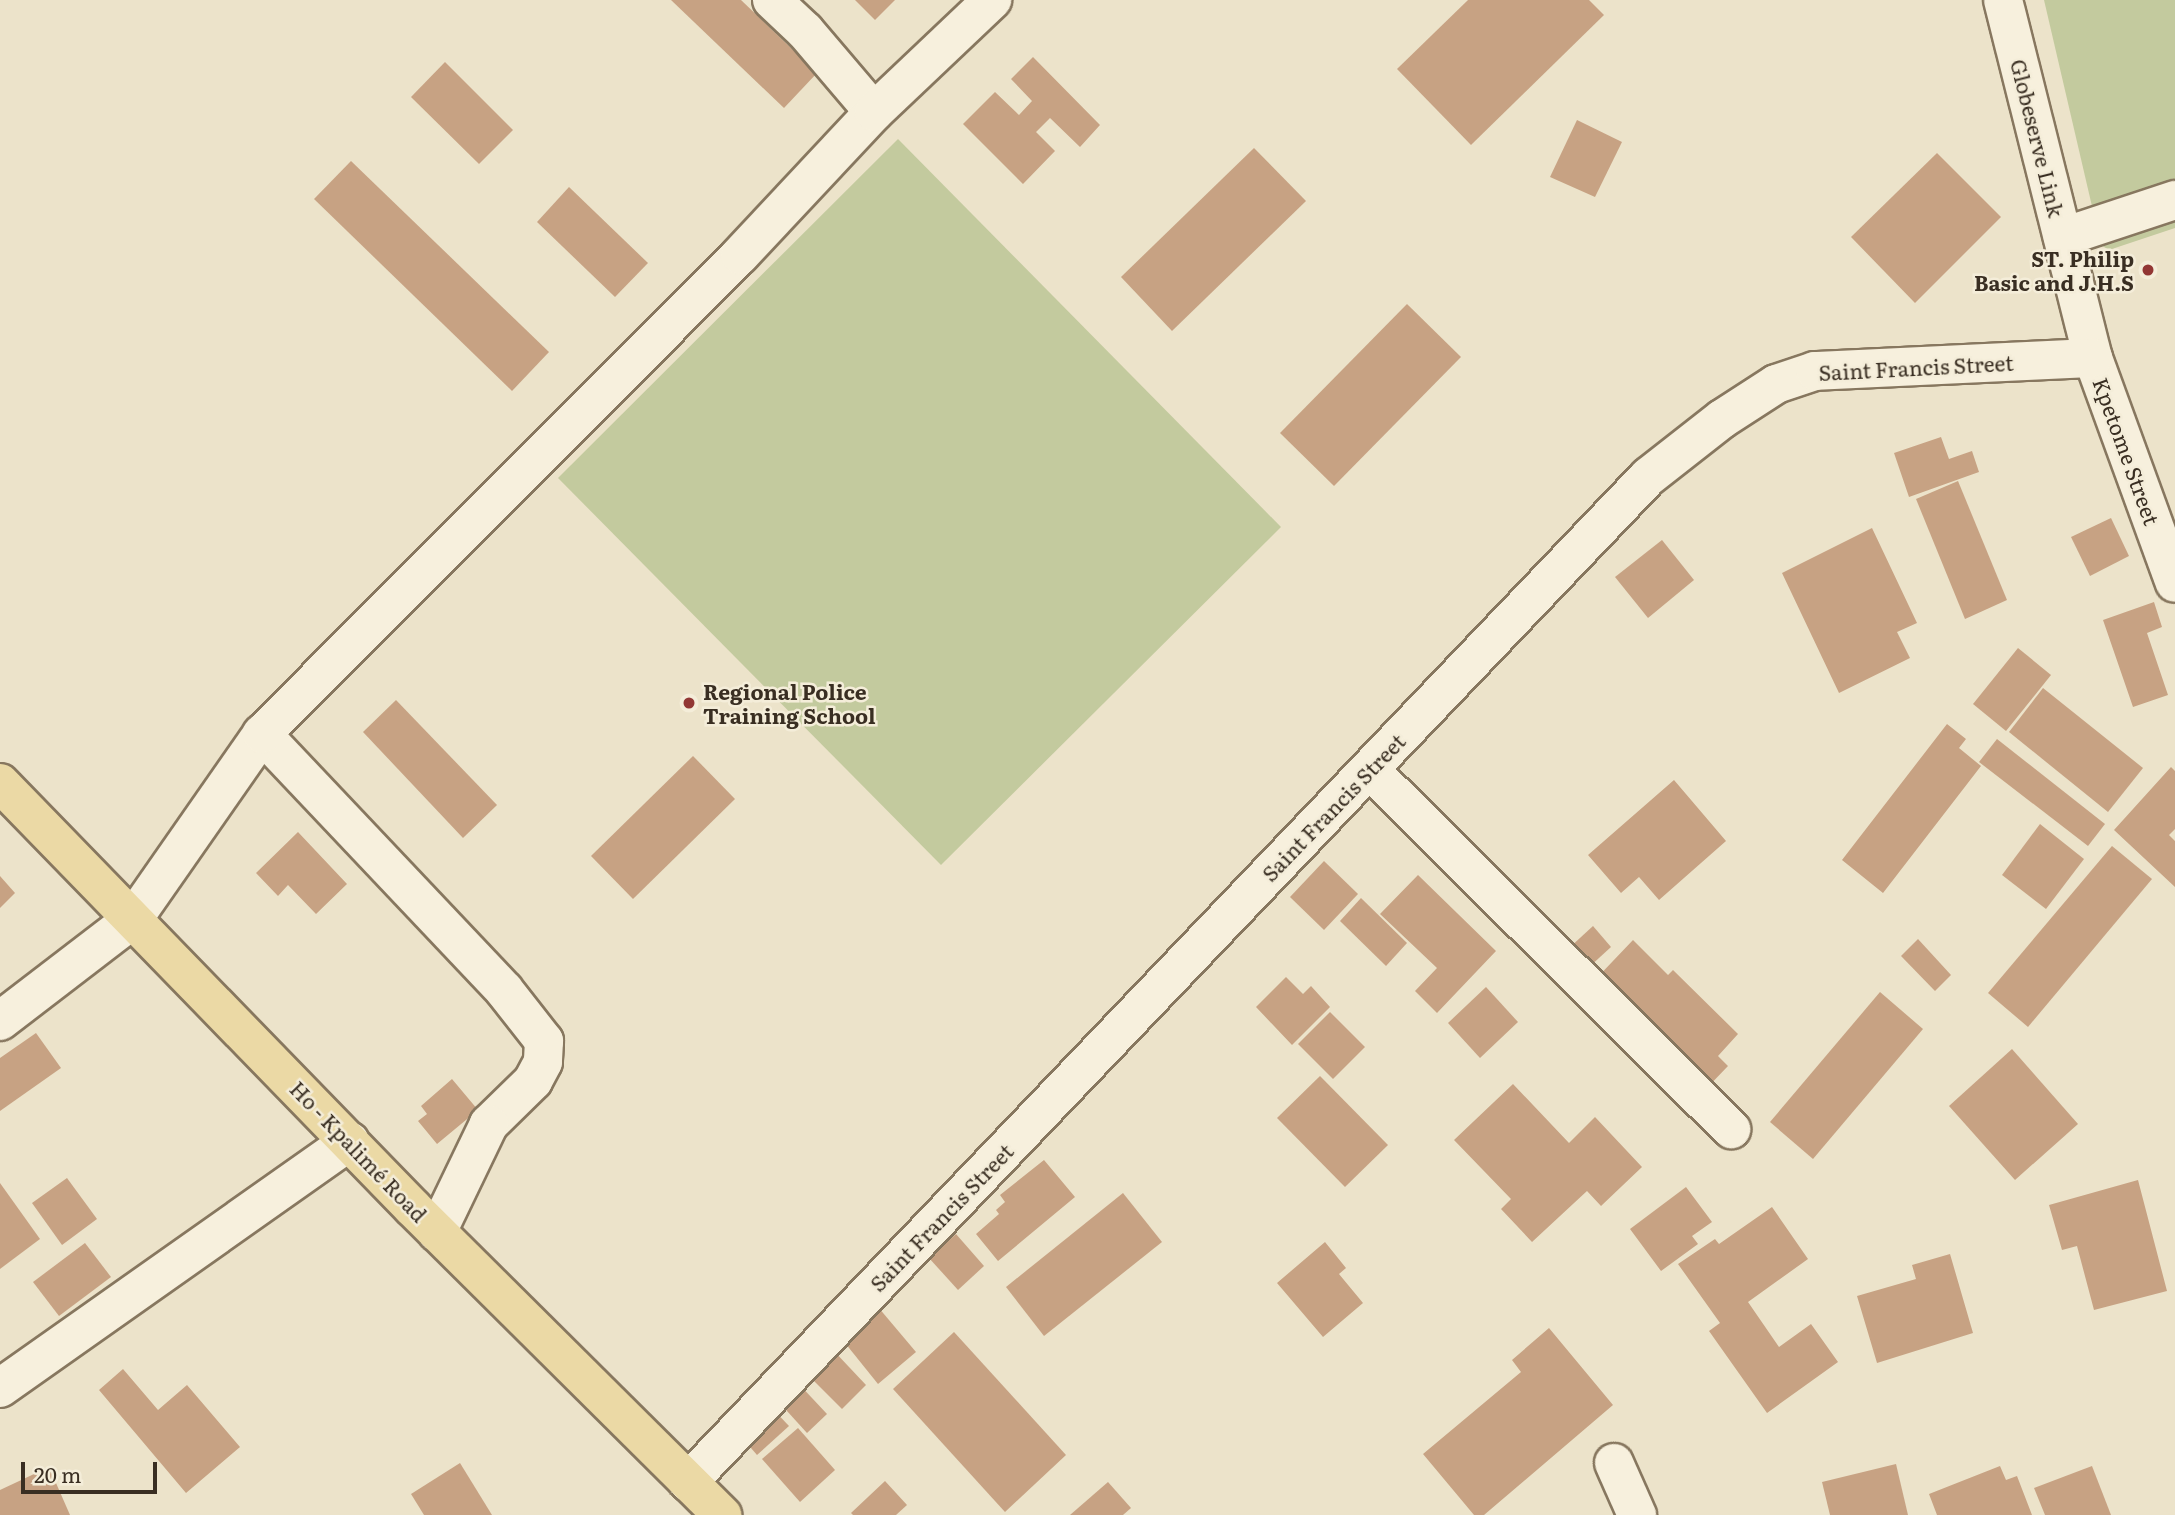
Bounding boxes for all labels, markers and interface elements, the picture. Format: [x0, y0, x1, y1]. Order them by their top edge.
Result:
street label: Globeserve Link [2006, 56, 2070, 220]
place label: ST. Philip Basic and J.H.S [1974, 245, 2134, 295]
marker: ST. Philip Basic and J.H.S [2140, 262, 2156, 278]
street label: Saint Francis Street [1818, 349, 2014, 385]
street label: Kpetome Street [2089, 374, 2165, 528]
place label: Regional Police Training School [703, 678, 876, 728]
marker: Regional Police Training School [681, 695, 697, 711]
street label: Saint Francis Street [1256, 728, 1410, 886]
street label: Ho - Kpalimé Road [285, 1075, 433, 1227]
street label: Saint Francis Street [864, 1138, 1018, 1296]
scale bar [24, 1448, 161, 1492]
text: 20 m [34, 1458, 81, 1489]

